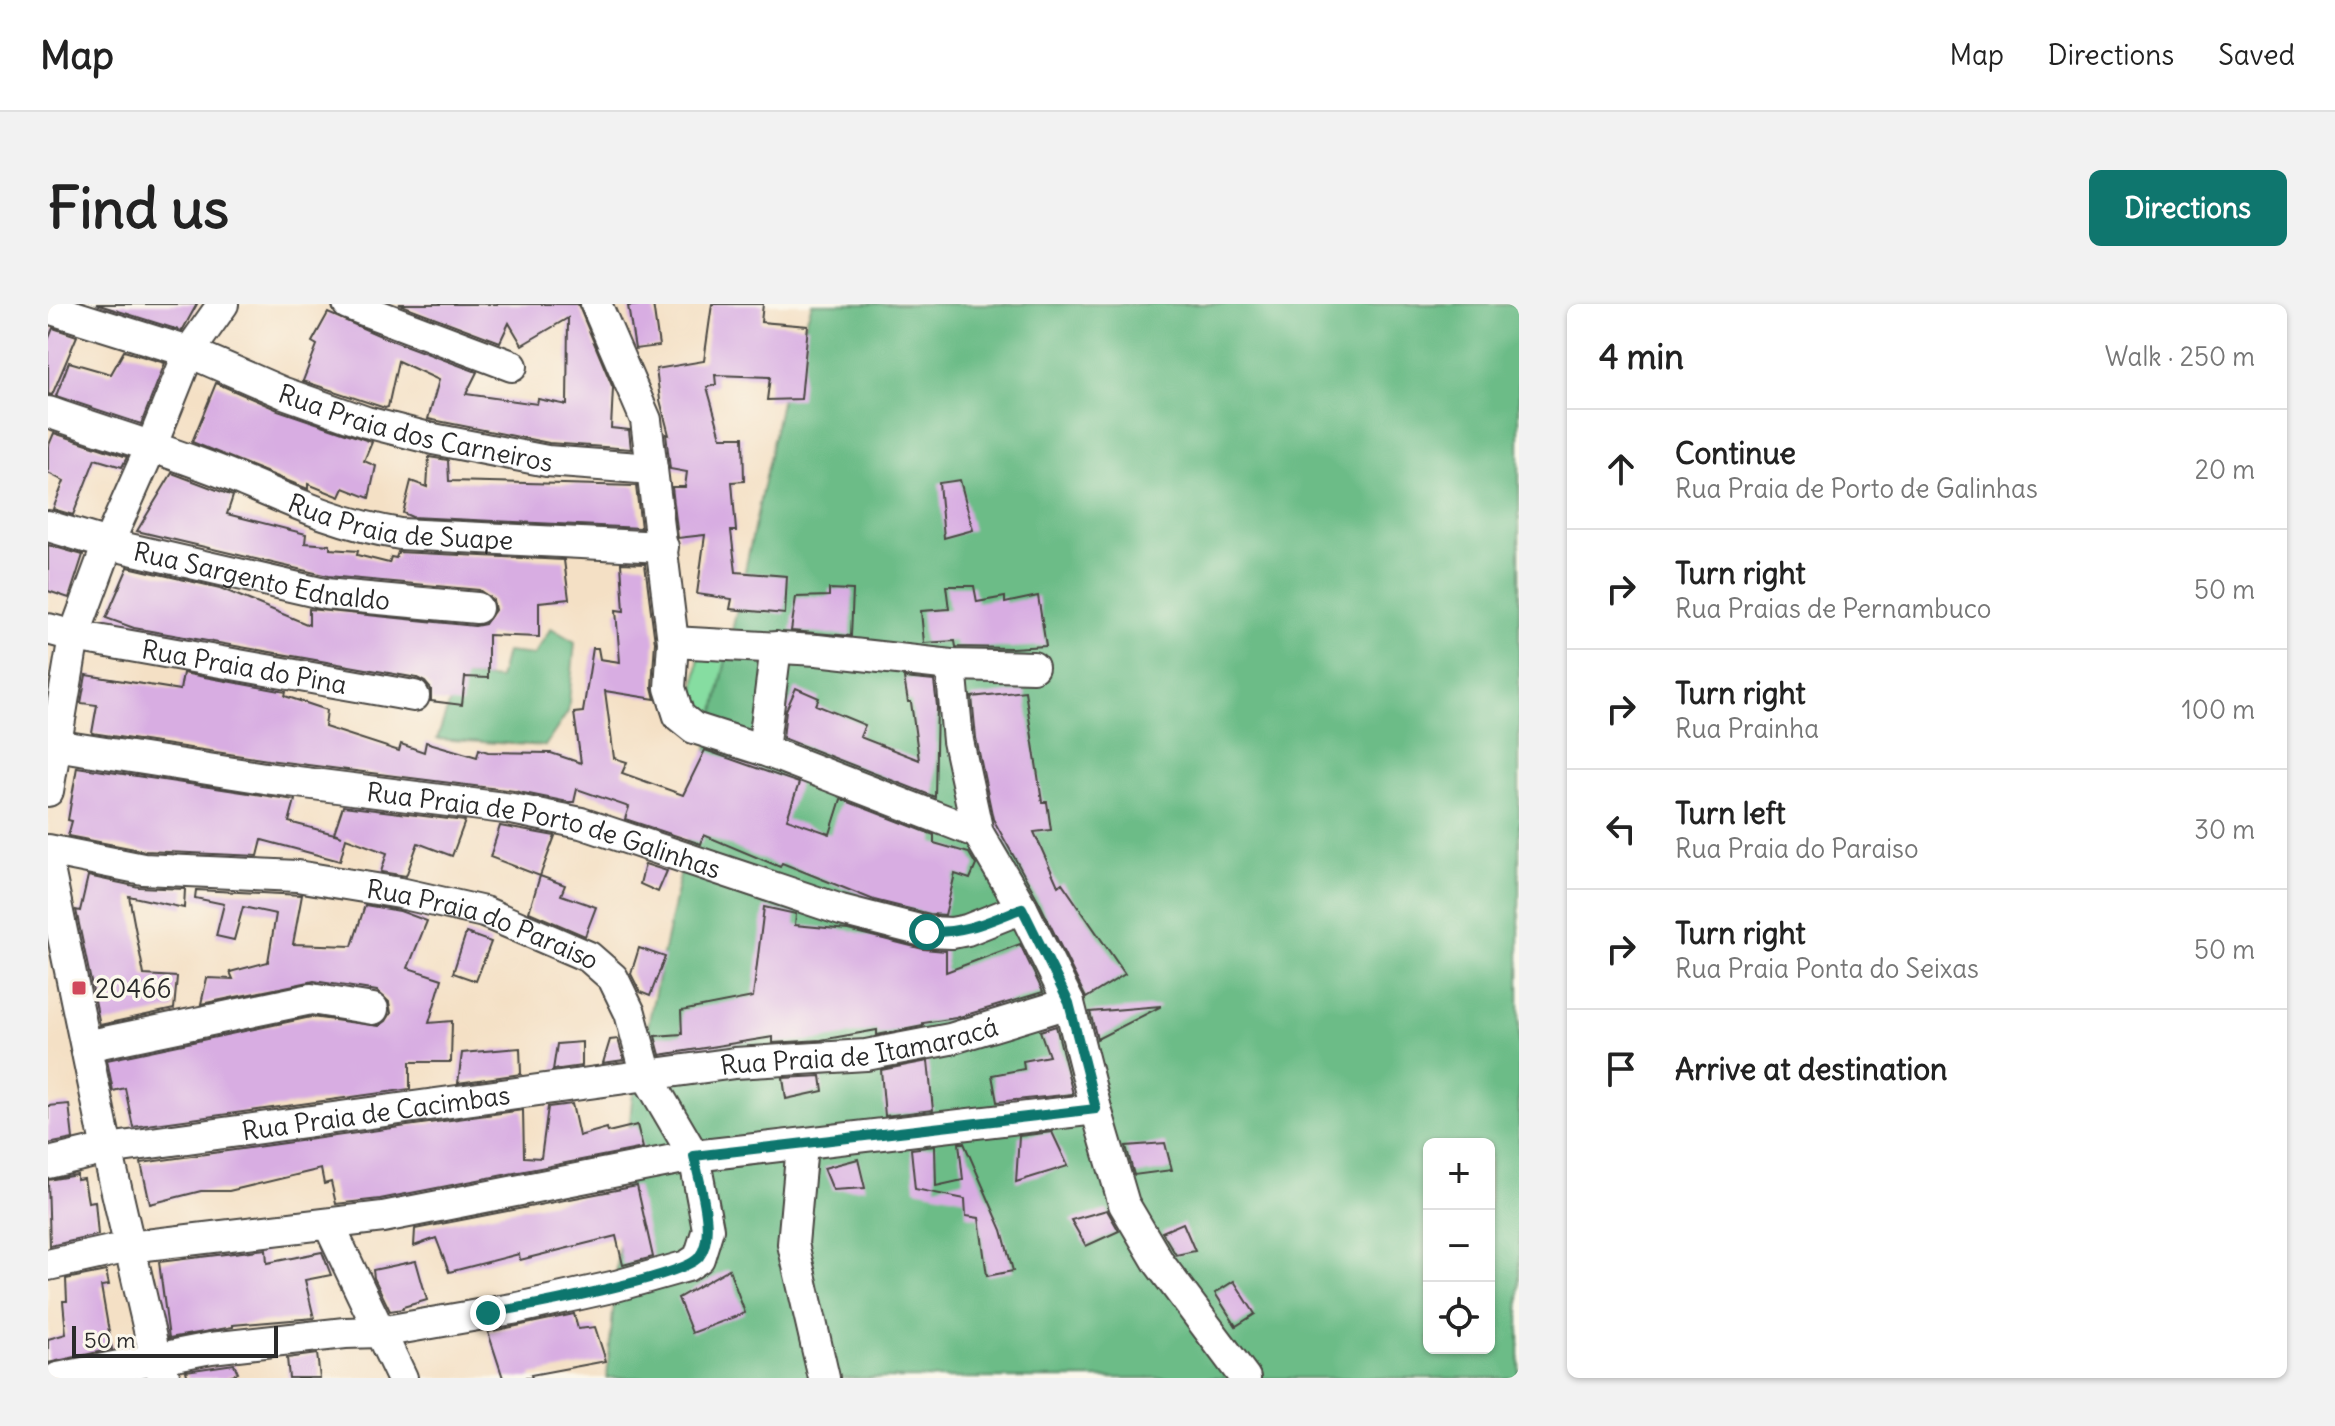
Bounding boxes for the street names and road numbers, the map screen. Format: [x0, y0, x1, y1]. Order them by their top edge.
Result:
street label: Rua Praia dos Carneiros [274, 376, 556, 478]
street label: Rua Praia de Suape [284, 485, 514, 556]
street label: Rua Sargento Ednaldo [130, 534, 391, 616]
street label: Rua Praia do Pina [139, 632, 350, 700]
street label: Rua Praia de Porto de Galinhas [365, 774, 725, 885]
street label: Rua Praia do Paraiso [364, 871, 607, 976]
street label: Rua Praia de Itamaracá [718, 1009, 1002, 1081]
street label: Rua Praia de Cacimbas [240, 1078, 512, 1147]

